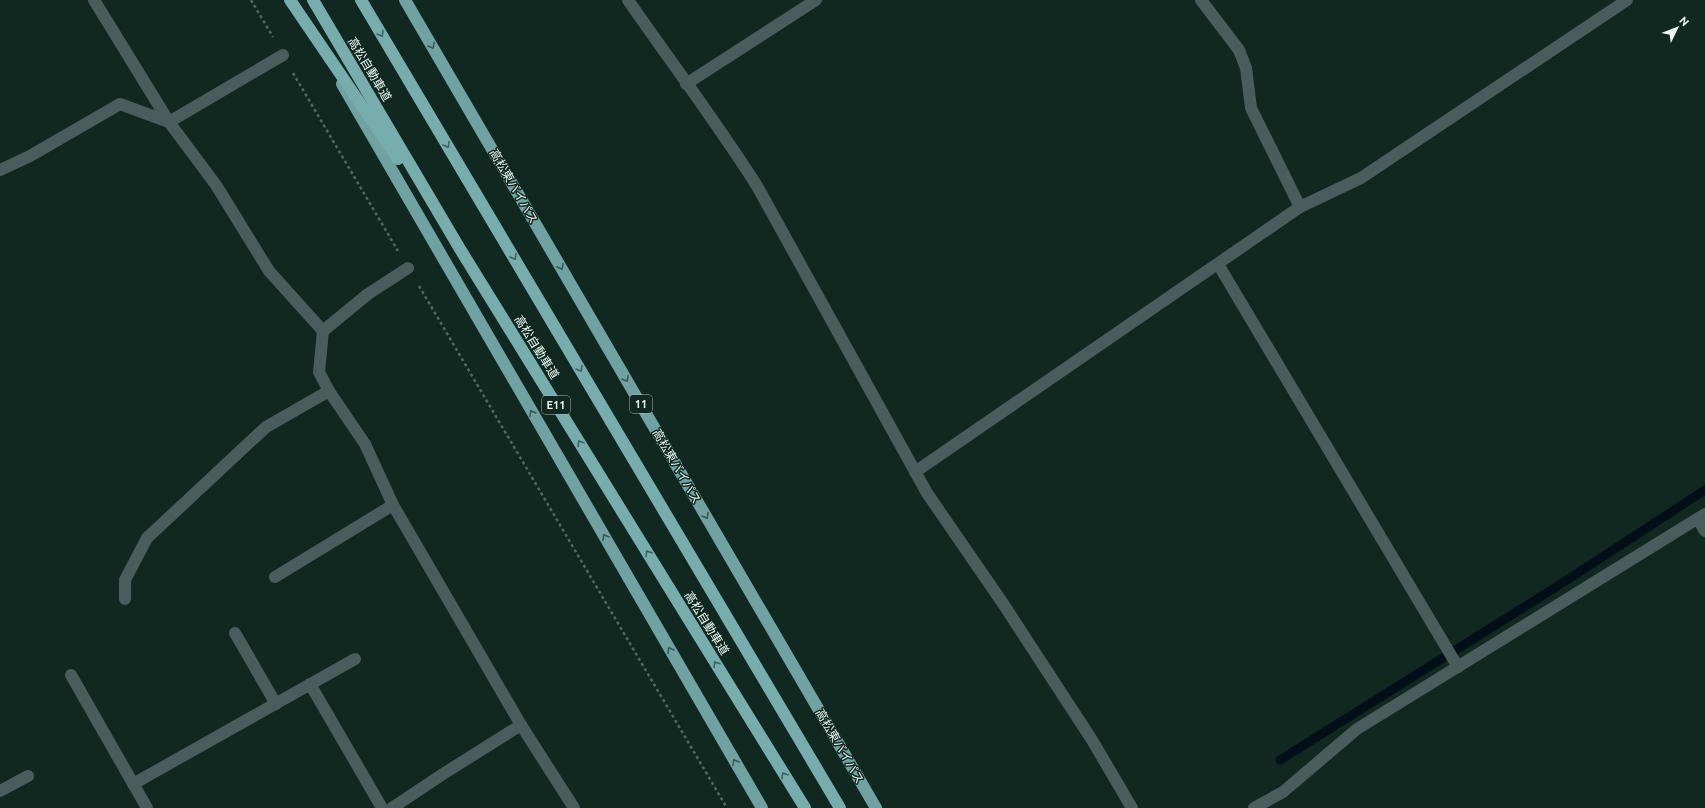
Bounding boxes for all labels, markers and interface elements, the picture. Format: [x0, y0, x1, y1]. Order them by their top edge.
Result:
north arrow [1657, 8, 1697, 48]
text: N [1677, 14, 1692, 28]
one-way arrow [377, 30, 384, 37]
street label: 高松自動車道 [346, 35, 394, 103]
one-way arrow [428, 42, 435, 49]
one-way arrow [443, 141, 450, 148]
street label: 高松東バイパス [487, 146, 541, 226]
one-way arrow [509, 253, 516, 260]
one-way arrow [557, 263, 564, 270]
street label: 高松自動車道 [512, 313, 562, 381]
one-way arrow [575, 365, 582, 372]
one-way arrow [622, 375, 629, 382]
road number: 11 [630, 395, 652, 413]
road number: E11 [542, 396, 570, 414]
one-way arrow [530, 410, 537, 417]
street label: 高松東バイパス [650, 426, 704, 506]
one-way arrow [577, 440, 584, 447]
one-way arrow [702, 512, 709, 519]
one-way arrow [602, 534, 609, 541]
one-way arrow [645, 551, 652, 558]
street label: 高松自動車道 [682, 589, 732, 657]
one-way arrow [667, 647, 675, 654]
one-way arrow [713, 661, 721, 668]
street label: 高松東バイパス [813, 706, 867, 786]
one-way arrow [733, 759, 740, 766]
one-way arrow [782, 772, 789, 779]

